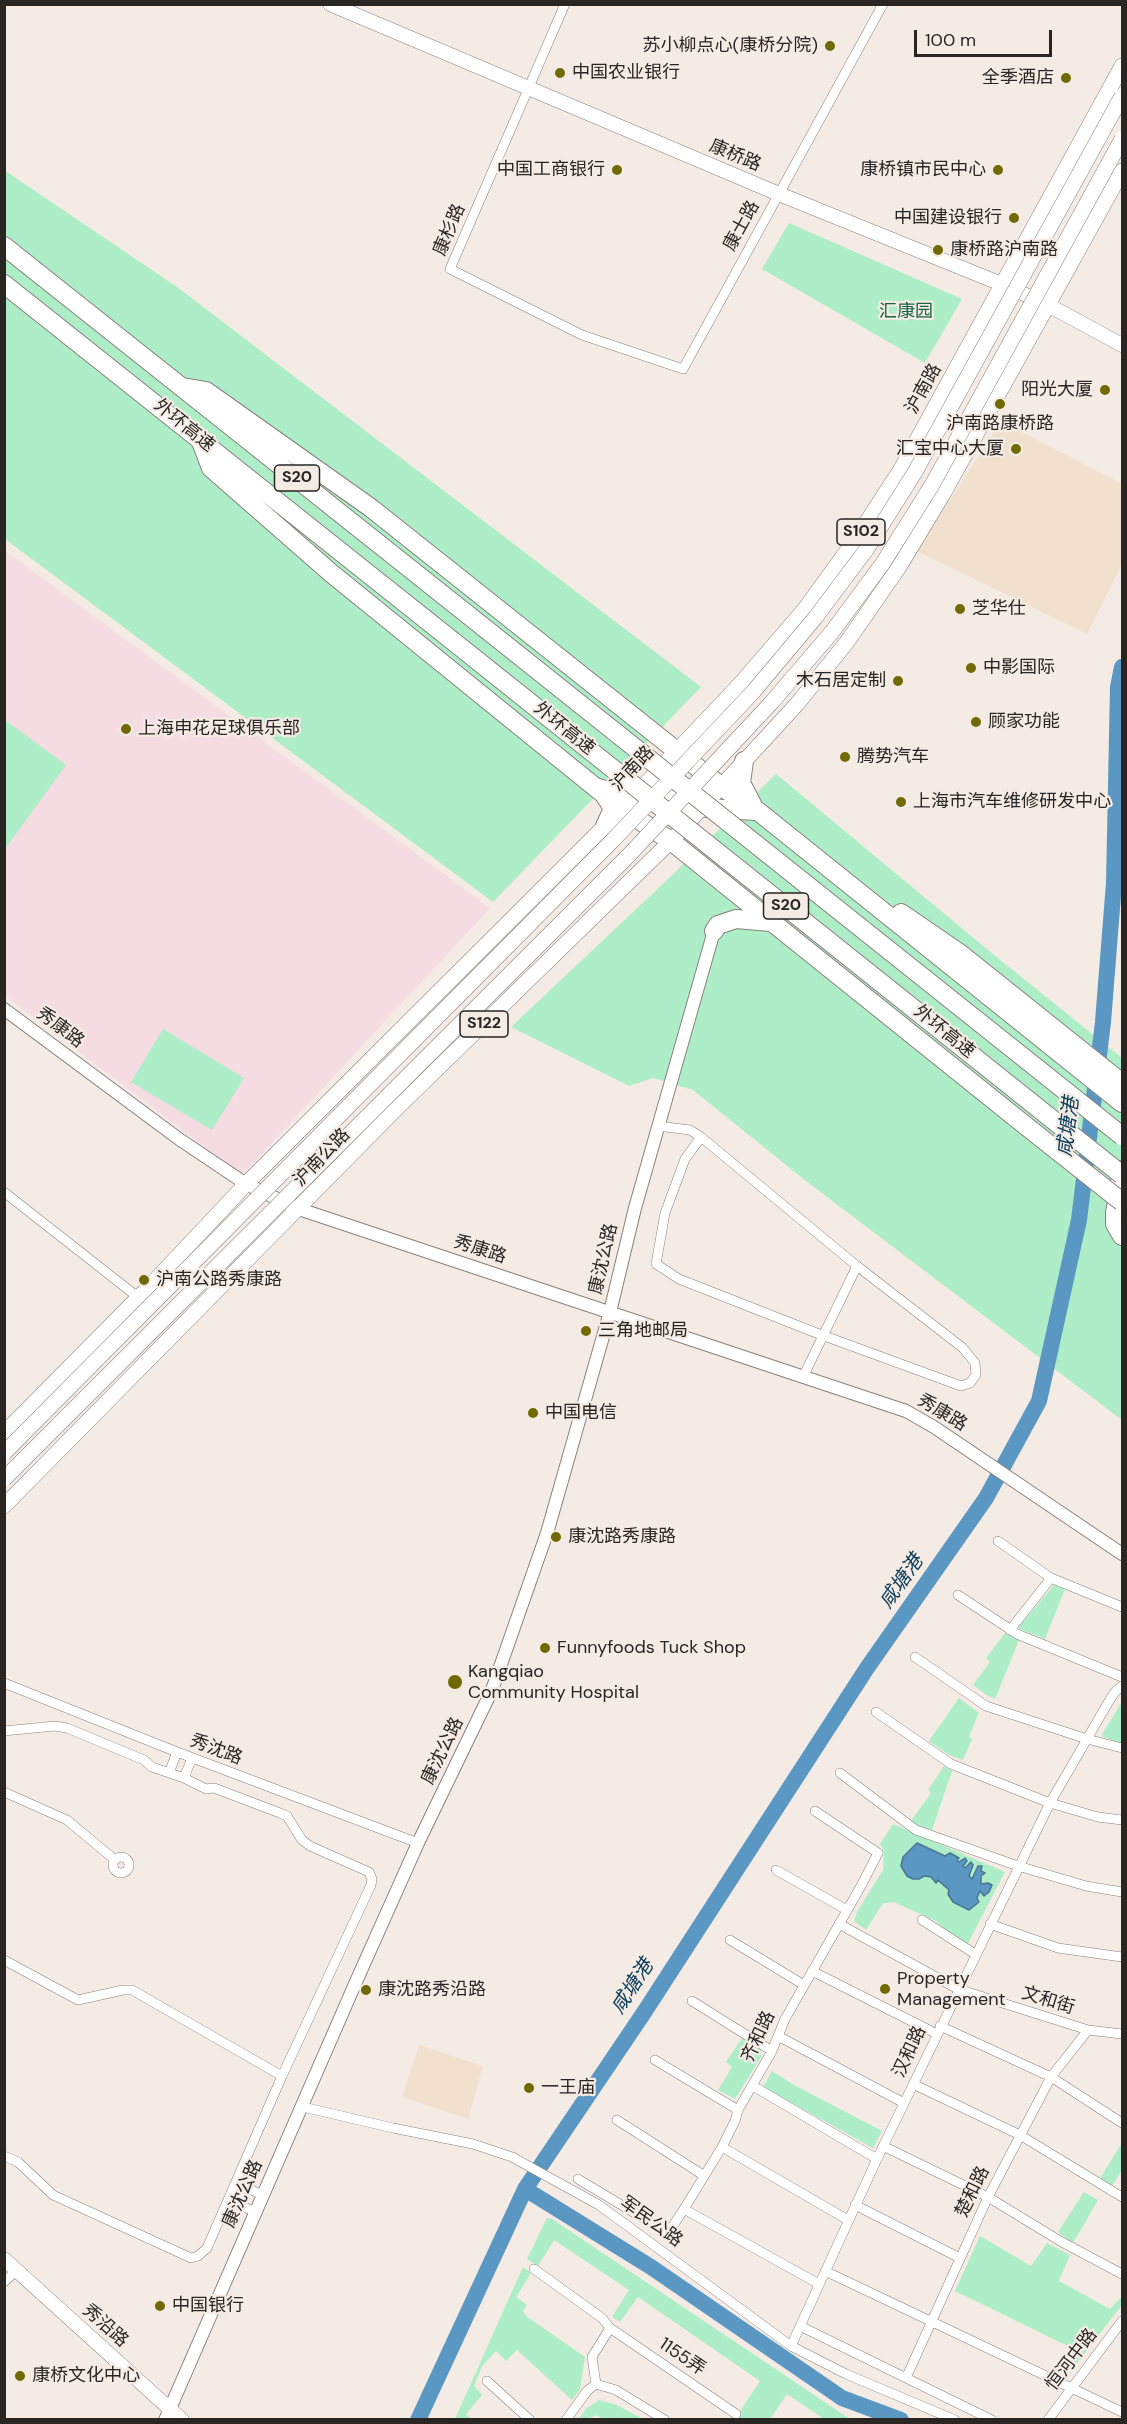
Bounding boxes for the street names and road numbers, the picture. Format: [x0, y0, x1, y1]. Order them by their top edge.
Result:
street label: 康桥路 [706, 136, 764, 176]
street label: 康士路 [719, 197, 765, 255]
street label: 康杉路 [430, 201, 470, 259]
street label: 沪南路 [901, 360, 947, 418]
street label: 外环高速 [149, 395, 219, 457]
road number: S20 [274, 465, 320, 491]
road number: S102 [837, 519, 885, 545]
street label: 外环高速 [529, 698, 599, 760]
street label: 沪南路 [607, 742, 659, 796]
road number: S20 [764, 893, 808, 919]
street label: 外环高速 [909, 1001, 979, 1063]
street label: 秀康路 [32, 1003, 88, 1053]
road number: S122 [460, 1011, 508, 1037]
street label: 沪南公路 [289, 1125, 355, 1191]
street label: 康沈公路 [585, 1221, 623, 1297]
street label: 秀康路 [451, 1231, 509, 1269]
street label: 秀康路 [913, 1390, 971, 1436]
street label: 康沈公路 [418, 1714, 468, 1788]
street label: 秀沈路 [187, 1730, 245, 1770]
street label: 文和街 [1019, 1983, 1077, 2019]
street label: 齐和路 [738, 2008, 780, 2066]
street label: 汉和路 [889, 2023, 931, 2081]
street label: 康沈公路 [218, 2157, 268, 2231]
street label: 楚和路 [951, 2163, 995, 2221]
street label: 军民公路 [616, 2192, 686, 2252]
street label: 秀沿路 [78, 2300, 132, 2352]
street label: 恒河中路 [1042, 2325, 1102, 2395]
street label: 1155弄 [655, 2334, 709, 2380]

